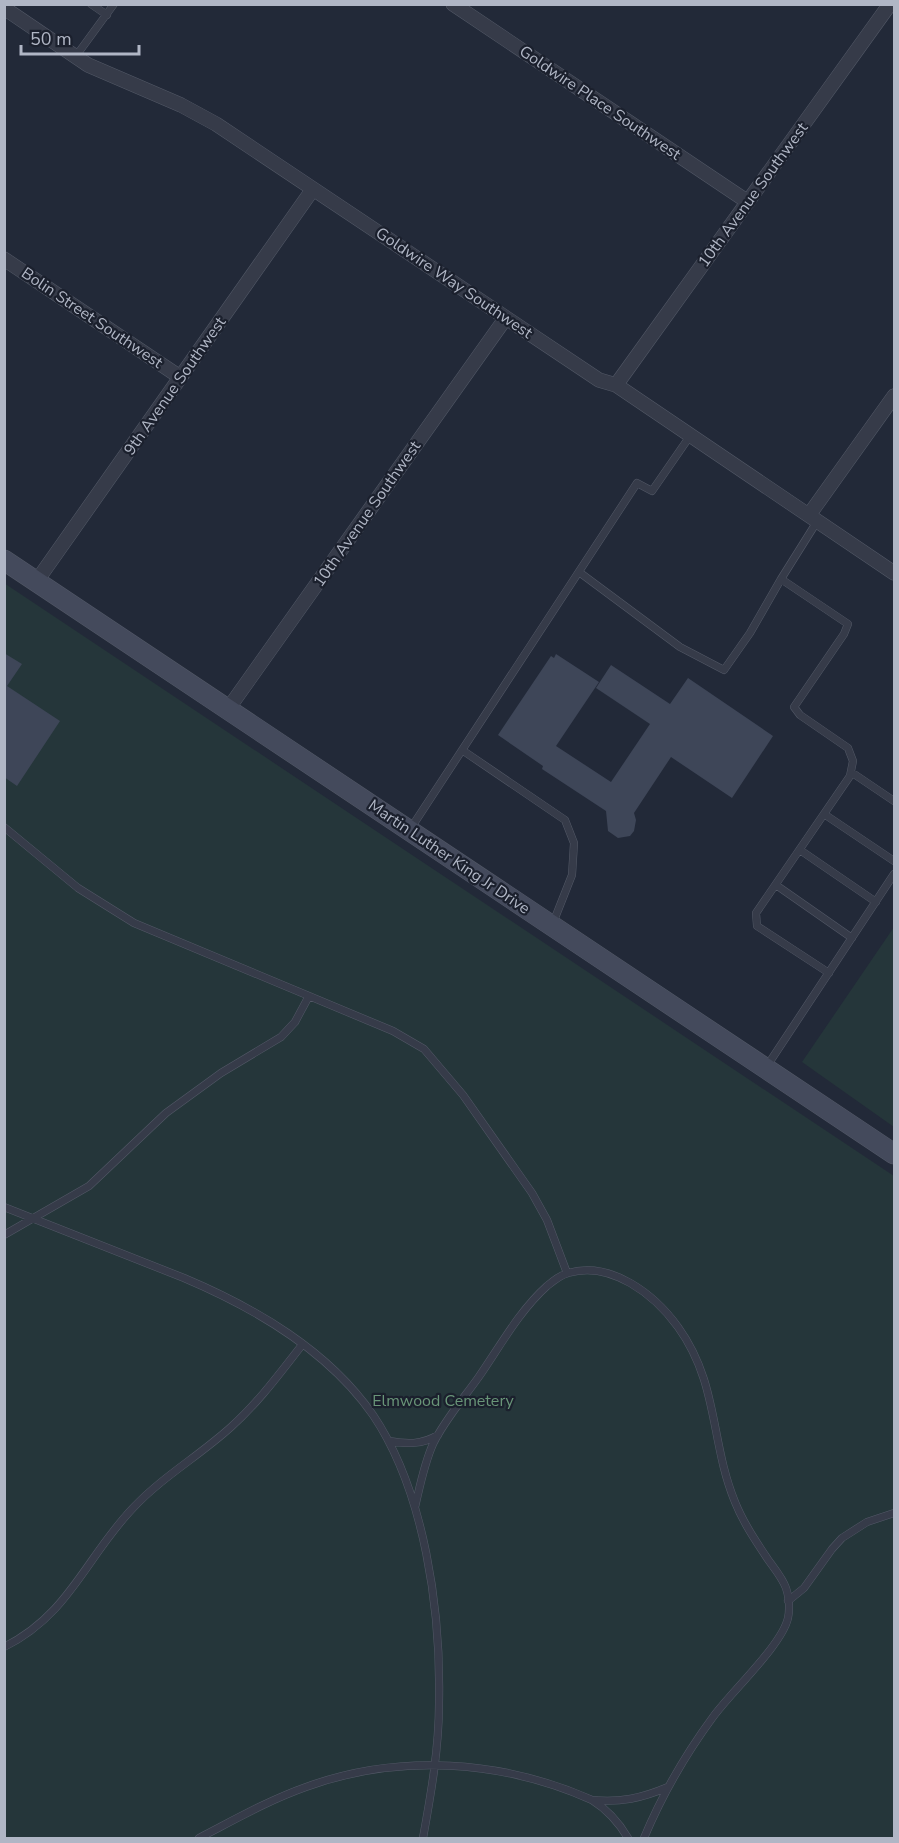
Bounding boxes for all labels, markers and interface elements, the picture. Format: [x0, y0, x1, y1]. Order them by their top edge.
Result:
scale bar [21, 18, 140, 56]
text: 50 m [30, 27, 72, 51]
street label: Goldwire Place Southwest [515, 41, 685, 166]
street label: 10th Avenue Southwest [693, 118, 813, 272]
street label: Goldwire Way Southwest [371, 222, 537, 344]
street label: Bolin Street Southwest [17, 262, 168, 374]
street label: 9th Avenue Southwest [119, 312, 231, 460]
street label: 10th Avenue Southwest [308, 436, 426, 592]
street label: Martin Luther King Jr Drive [364, 795, 534, 919]
park label: Elmwood Cemetery [372, 1390, 515, 1412]

